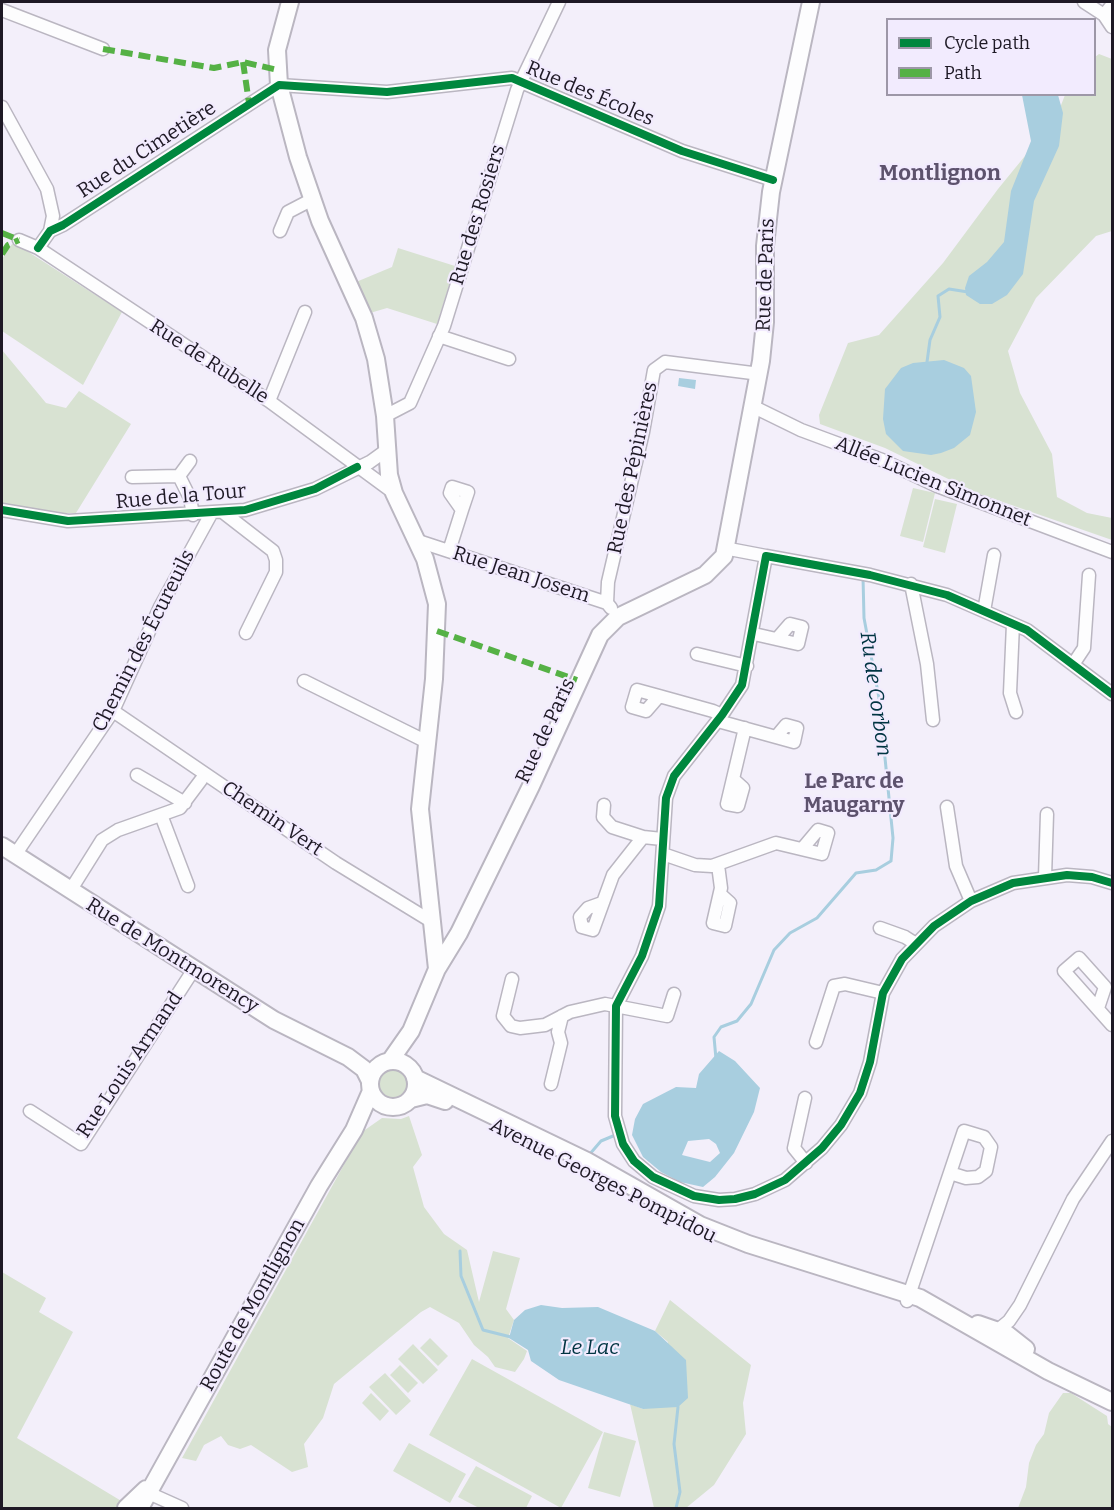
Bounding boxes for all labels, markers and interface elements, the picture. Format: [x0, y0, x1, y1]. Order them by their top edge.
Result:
legend [886, 18, 1096, 96]
text: Cycle path [944, 32, 1030, 54]
street label: Rue des Écoles [523, 56, 657, 132]
text: Path [944, 62, 982, 84]
street label: Rue du Cimetière [73, 96, 221, 204]
street label: Rue des Rosiers [445, 142, 511, 288]
district label: Montlignon [879, 161, 1001, 187]
street label: Rue de Paris [752, 218, 780, 332]
street label: Rue de Rubelle [145, 315, 273, 409]
street label: Rue des Pépinières [603, 380, 663, 556]
street label: Allée Lucien Simonnet [831, 432, 1035, 532]
street label: Rue de la Tour [115, 479, 247, 515]
street label: Rue Jean Josem [450, 542, 592, 608]
street label: Chemin des Écureuils [88, 546, 200, 736]
water label: Ru de Corbon [854, 630, 896, 758]
street label: Rue de Paris [511, 675, 581, 787]
district label: Le Parc de Maugarny [804, 769, 904, 819]
street label: Chemin Vert [217, 776, 327, 862]
street label: Rue de Montmorency [81, 893, 263, 1019]
street label: Rue Louis Armand [72, 987, 188, 1143]
street label: Avenue Georges Pompidou [486, 1113, 720, 1249]
street label: Route de Montlignon [196, 1215, 310, 1395]
water label: Le Lac [561, 1335, 619, 1361]

